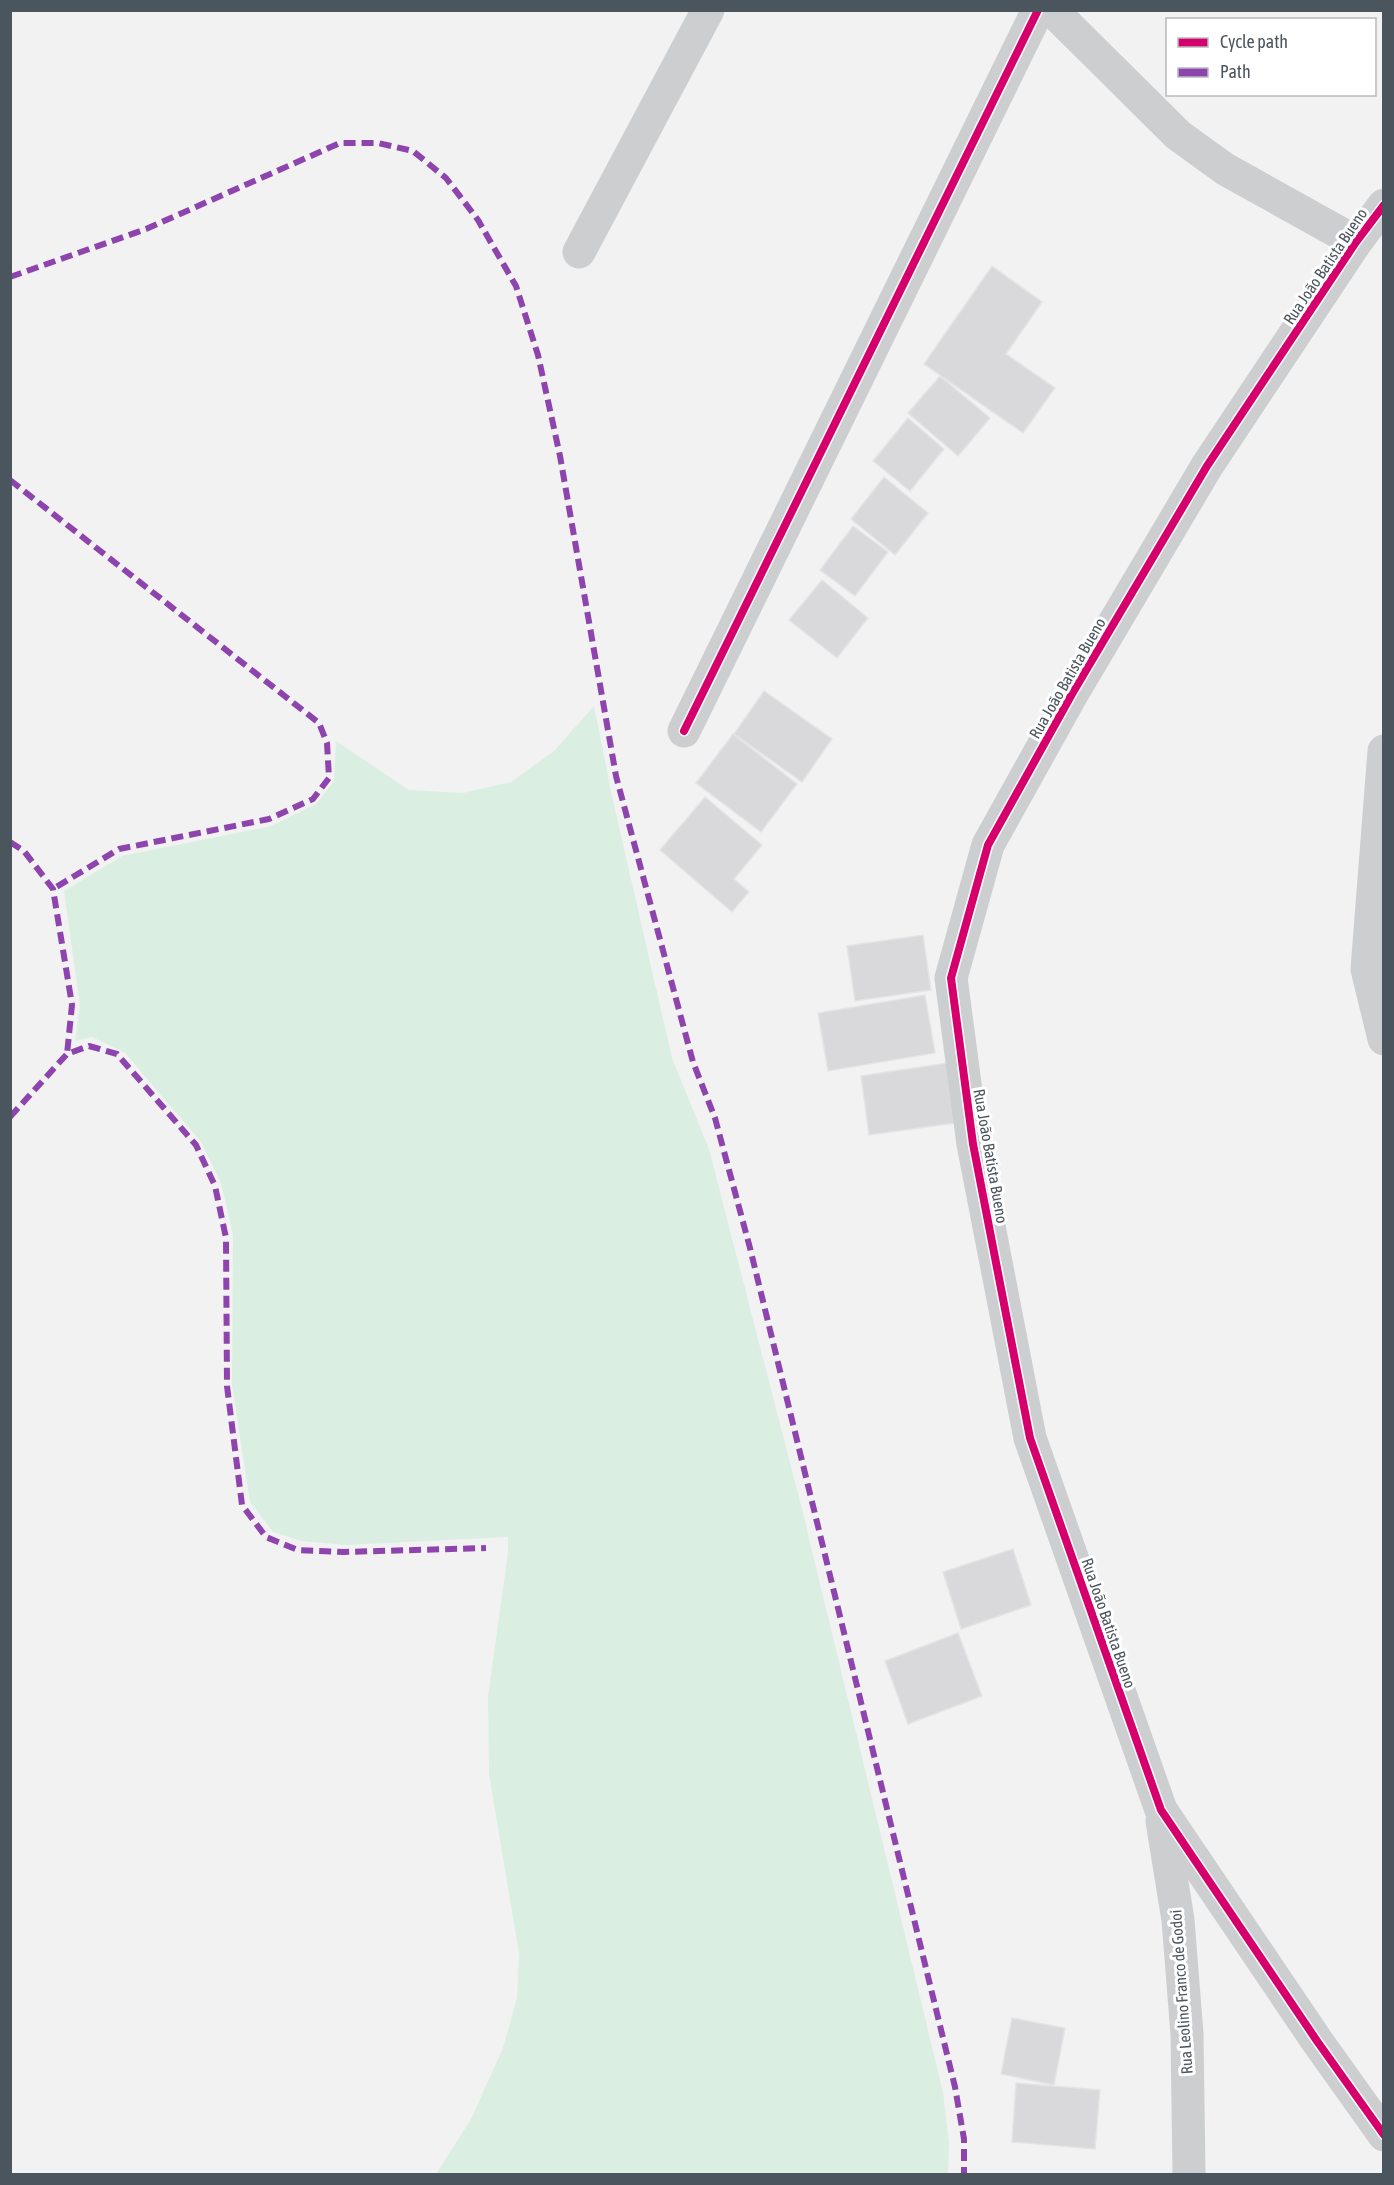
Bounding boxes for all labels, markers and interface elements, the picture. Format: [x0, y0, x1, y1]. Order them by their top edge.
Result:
legend [1166, 18, 1376, 96]
text: Cycle path [1220, 31, 1288, 52]
text: Path [1220, 61, 1251, 82]
street label: Rua João Batista Bueno [1279, 205, 1371, 327]
street label: Rua João Batista Bueno [1025, 615, 1109, 741]
street label: Rua João Batista Bueno [970, 1087, 1012, 1225]
street label: Rua João Batista Bueno [1078, 1556, 1140, 1690]
street label: Rua Leolino Franco de Godoi [1166, 1909, 1196, 2075]

